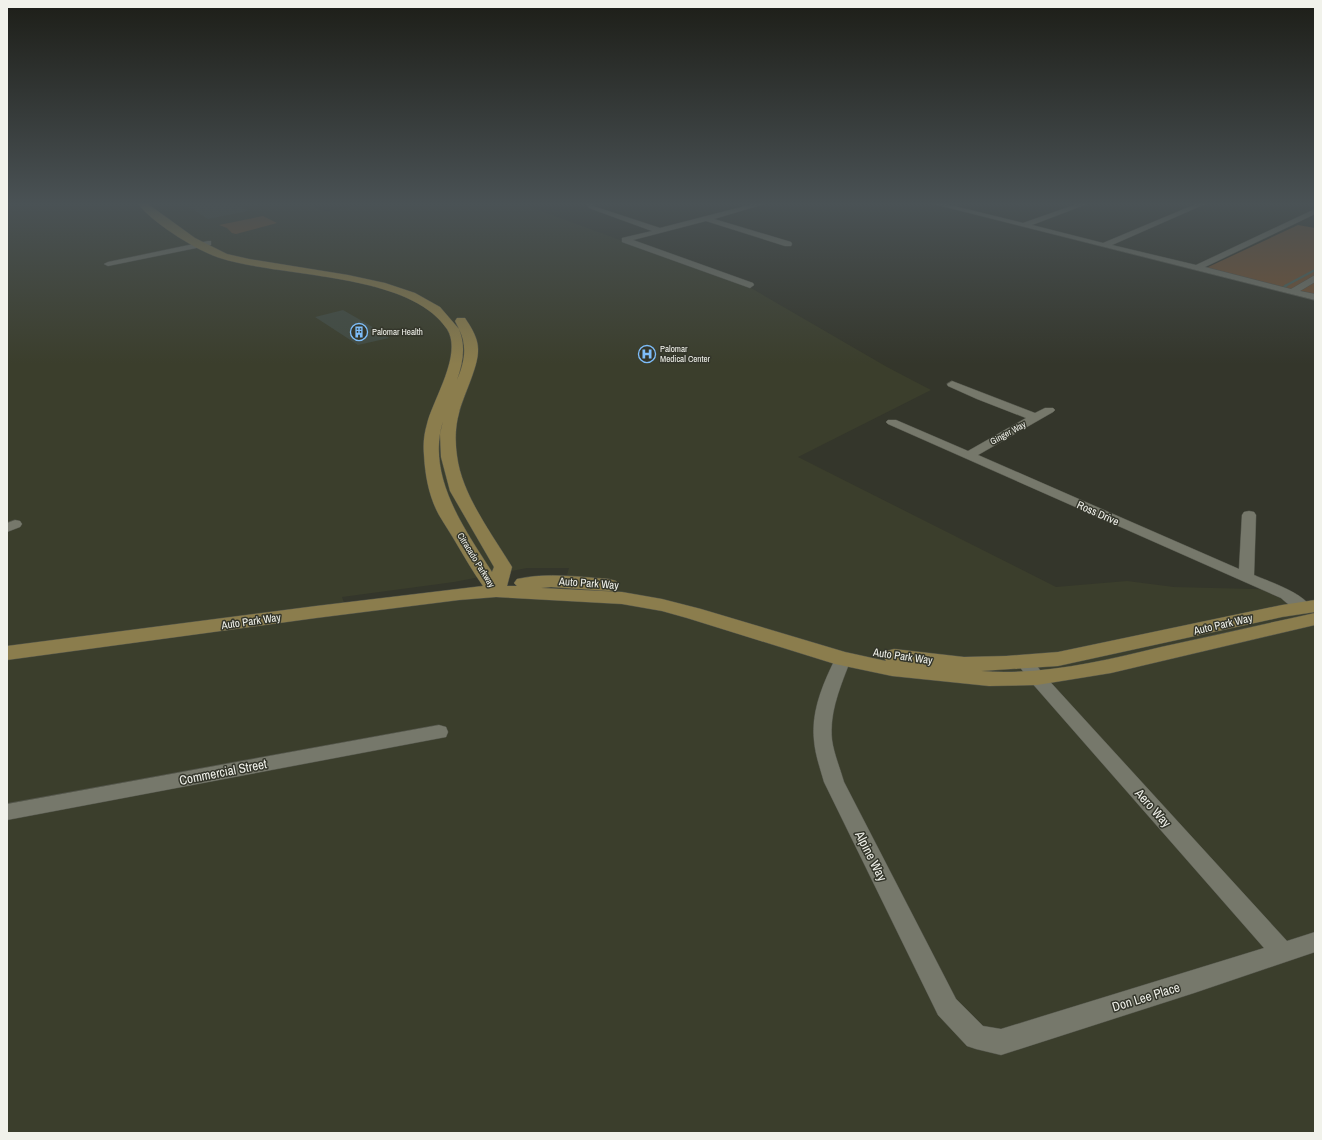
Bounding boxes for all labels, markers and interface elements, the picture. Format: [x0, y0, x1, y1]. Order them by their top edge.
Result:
building icon: Palomar Health [349, 322, 369, 342]
place label: Palomar Health [372, 326, 423, 338]
place label: Palomar Medical Center [660, 343, 711, 365]
hospital icon: Palomar Medical Center [637, 344, 657, 364]
street label: Ginger Way [988, 418, 1028, 448]
street label: Ross Drive [1075, 498, 1121, 528]
street label: Citracado Parkway [454, 530, 498, 590]
street label: Auto Park Way [558, 574, 620, 592]
street label: Auto Park Way [219, 610, 282, 632]
street label: Auto Park Way [1191, 610, 1254, 638]
street label: Auto Park Way [871, 645, 934, 667]
street label: Commercial Street [178, 755, 268, 789]
street label: Aero Way [1130, 784, 1175, 831]
street label: Alpine Way [851, 827, 891, 885]
street label: Don Lee Place [1110, 979, 1182, 1015]

